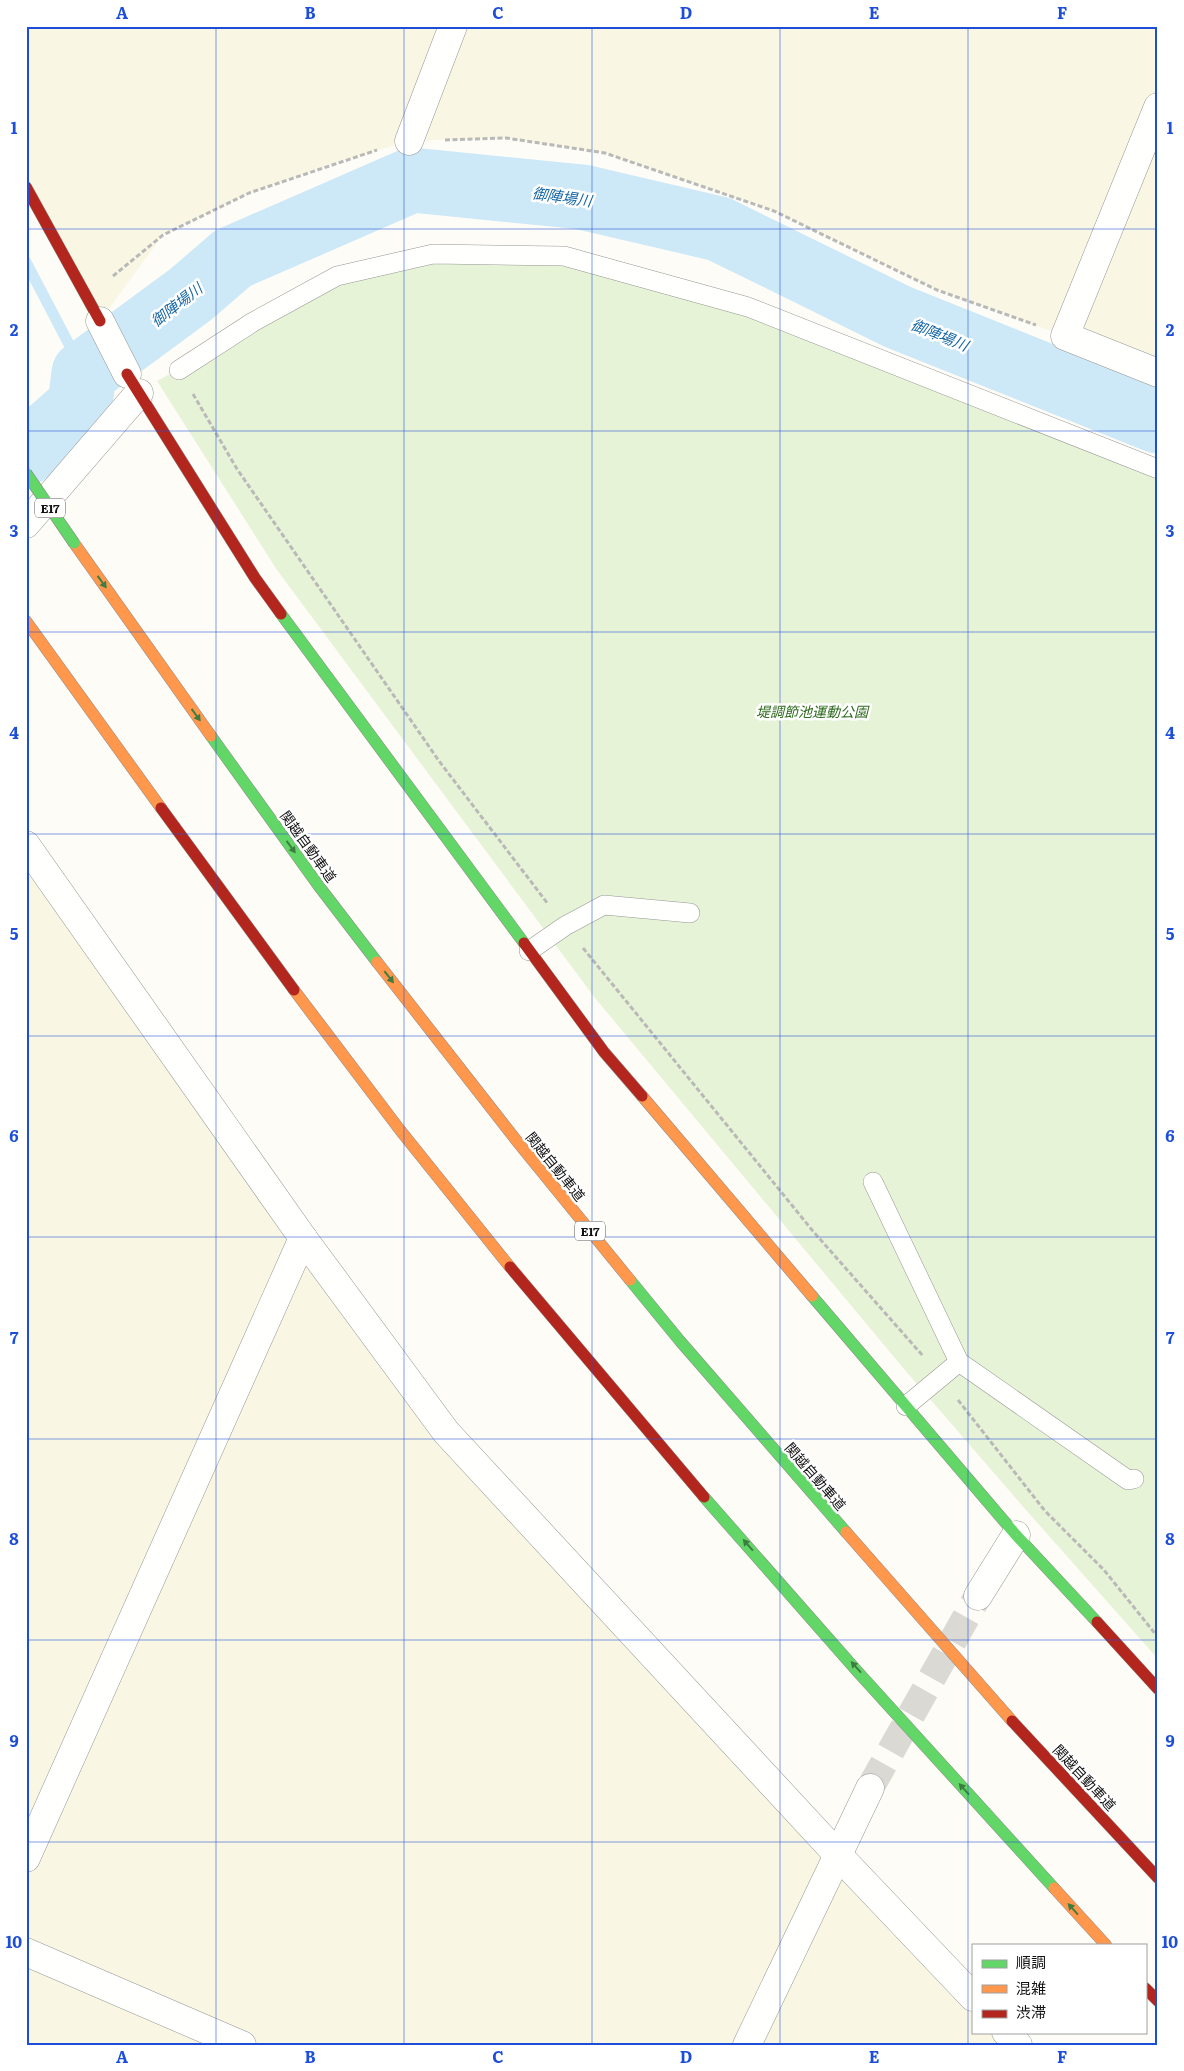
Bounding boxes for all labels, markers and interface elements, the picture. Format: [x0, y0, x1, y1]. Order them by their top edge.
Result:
text: A [116, 0, 128, 24]
text: B [304, 0, 316, 24]
text: C [492, 0, 504, 24]
text: D [680, 0, 692, 24]
text: E [869, 0, 880, 24]
text: F [1057, 0, 1067, 24]
text: 1 [11, 115, 18, 139]
text: 1 [1167, 115, 1174, 139]
water label: 御陣場川 [531, 180, 595, 212]
water label: 御陣場川 [145, 275, 208, 332]
water label: 御陣場川 [908, 312, 974, 357]
text: 2 [10, 317, 19, 341]
text: 2 [1166, 317, 1175, 341]
road number: E17 [35, 498, 65, 518]
text: 3 [10, 518, 19, 542]
text: 3 [1166, 518, 1175, 542]
one-way arrow [97, 576, 107, 589]
park label: 堤調節池運動公園 [756, 701, 870, 721]
one-way arrow [191, 708, 201, 722]
text: 4 [9, 720, 19, 744]
text: 4 [1165, 720, 1175, 744]
street label: 関越自動車道 [276, 806, 342, 886]
one-way arrow [286, 840, 296, 854]
text: 5 [10, 921, 19, 945]
text: 5 [1166, 921, 1175, 945]
one-way arrow [383, 970, 394, 983]
text: 6 [9, 1123, 19, 1147]
text: 6 [1165, 1123, 1175, 1147]
street label: 関越自動車道 [522, 1127, 590, 1205]
road number: E17 [575, 1222, 605, 1240]
text: 7 [10, 1325, 19, 1349]
text: 7 [1166, 1325, 1175, 1349]
street label: 関越自動車道 [781, 1438, 851, 1514]
text: 8 [9, 1526, 19, 1550]
text: 8 [1165, 1526, 1175, 1550]
one-way arrow [742, 1540, 754, 1552]
one-way arrow [850, 1661, 861, 1674]
text: 9 [9, 1728, 19, 1752]
text: 9 [1165, 1728, 1175, 1752]
street label: 関越自動車道 [1049, 1739, 1121, 1815]
one-way arrow [958, 1783, 970, 1795]
one-way arrow [1067, 1903, 1079, 1915]
text: 10 [6, 1929, 22, 1953]
text: 10 [1162, 1929, 1178, 1953]
legend [972, 1944, 1146, 2034]
text: 順調 [1016, 1950, 1046, 1973]
text: 混雑 [1016, 1976, 1046, 1999]
text: 渋滞 [1016, 2000, 1046, 2023]
text: A [116, 2044, 128, 2068]
text: B [304, 2044, 316, 2068]
text: C [492, 2044, 504, 2068]
text: D [680, 2044, 692, 2068]
text: E [869, 2044, 880, 2068]
text: F [1057, 2044, 1067, 2068]

